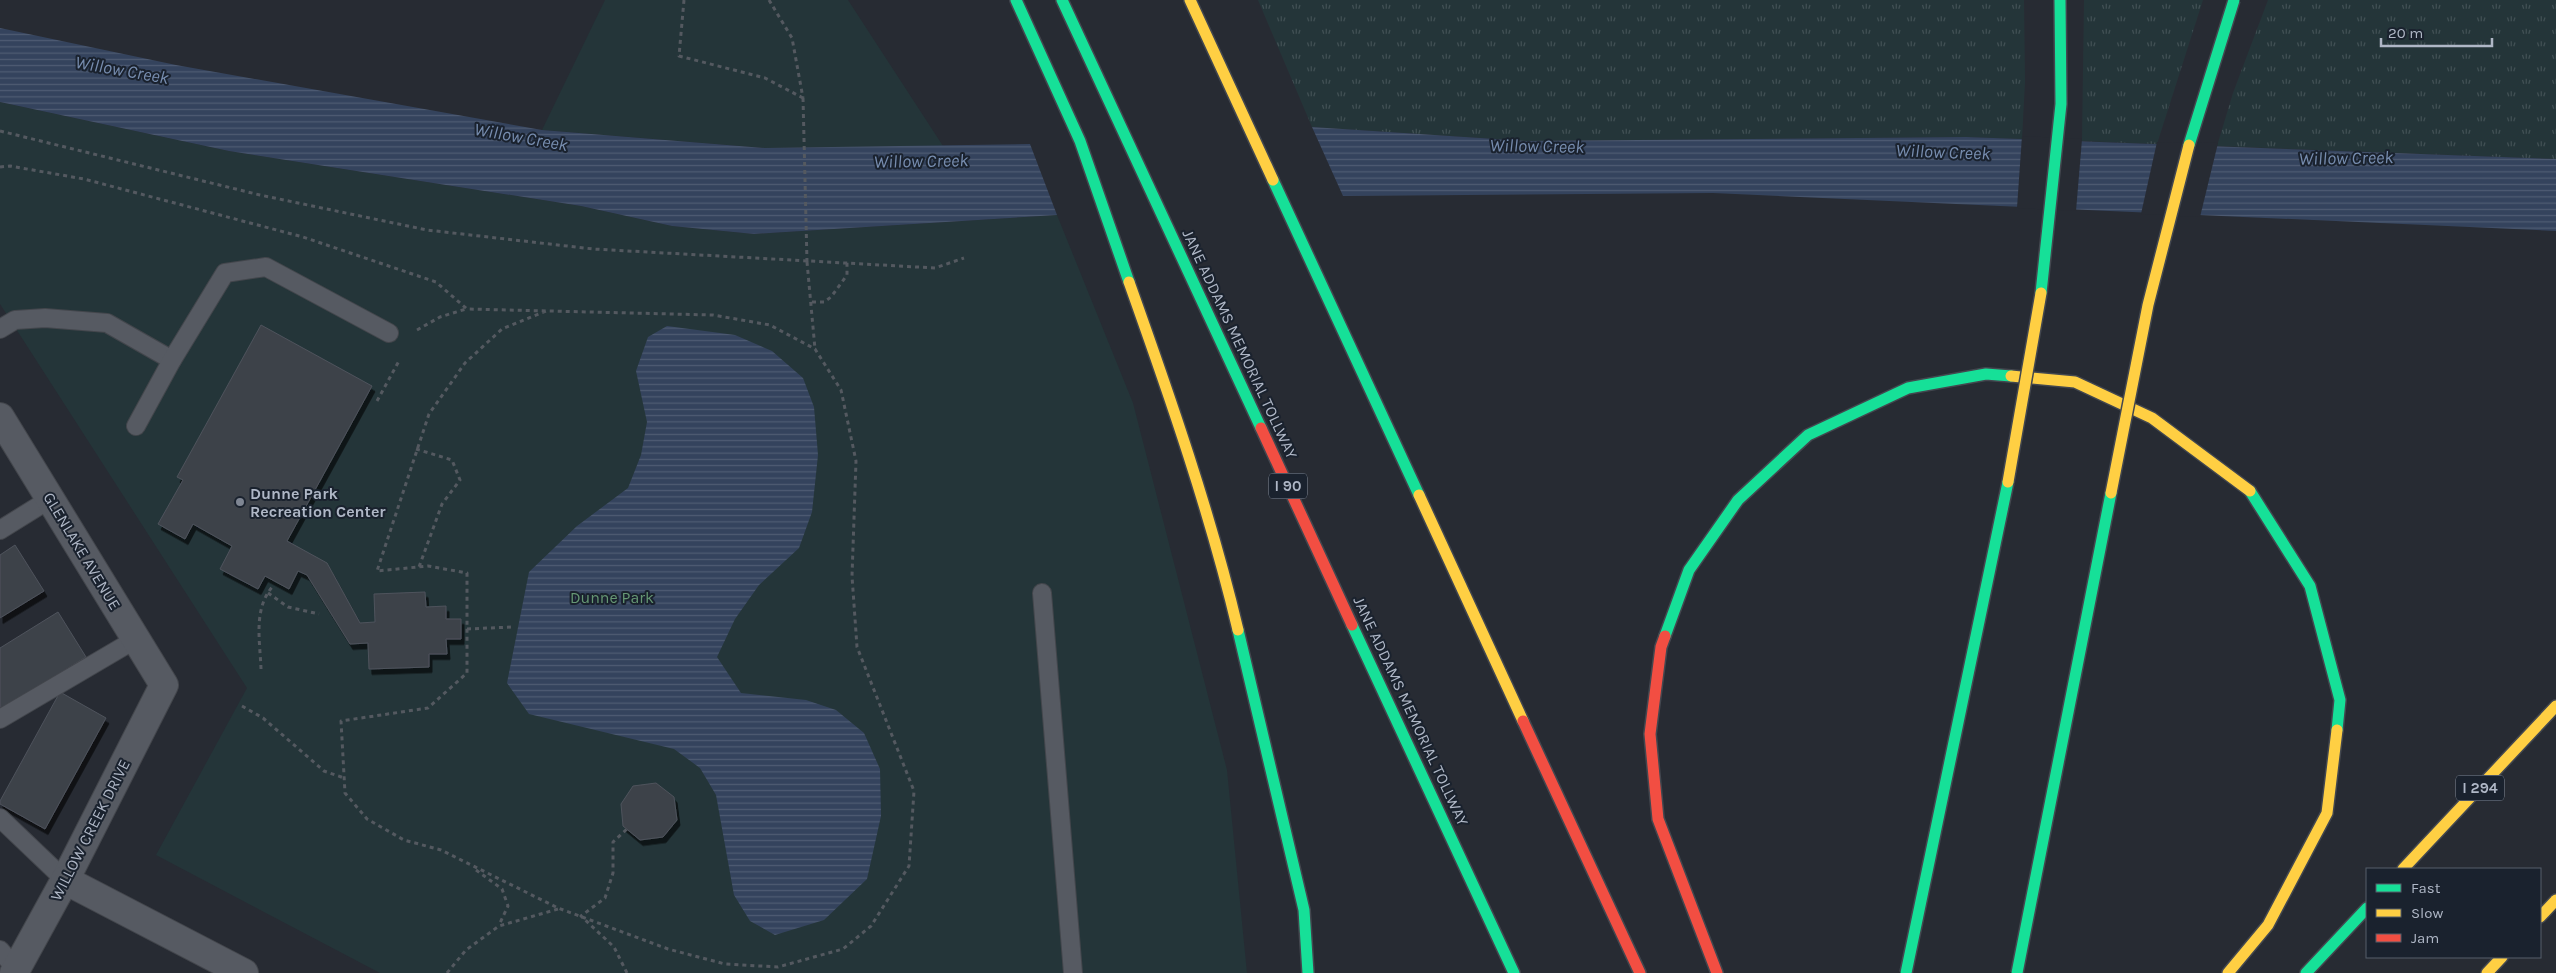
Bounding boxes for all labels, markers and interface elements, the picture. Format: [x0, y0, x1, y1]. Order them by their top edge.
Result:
scale bar [2381, 15, 2492, 47]
text: 20 m [2388, 24, 2423, 42]
water label: Willow Creek [73, 51, 171, 89]
water label: Willow Creek [472, 118, 570, 156]
water label: Willow Creek [1489, 134, 1585, 158]
water label: Willow Creek [1895, 139, 1992, 165]
water label: Willow Creek [2298, 146, 2394, 170]
water label: Willow Creek [873, 149, 969, 173]
street label: JANE ADDAMS MEMORIAL TOLLWAY [1178, 226, 1302, 462]
road number: I 90 [1269, 474, 1307, 498]
place label: Dunne Park Recreation Center [250, 484, 386, 521]
street label: GLENLAKE AVENUE [39, 489, 125, 613]
marker: Dunne Park Recreation Center [234, 496, 246, 508]
park label: Dunne Park [570, 588, 654, 607]
street label: JANE ADDAMS MEMORIAL TOLLWAY [1349, 593, 1473, 829]
street label: WILLOW CREEK DRIVE [46, 756, 134, 904]
road number: I 294 [2456, 776, 2504, 800]
legend [2366, 868, 2541, 958]
text: Fast [2411, 879, 2441, 897]
text: Slow [2411, 904, 2443, 922]
text: Jam [2411, 929, 2439, 947]

